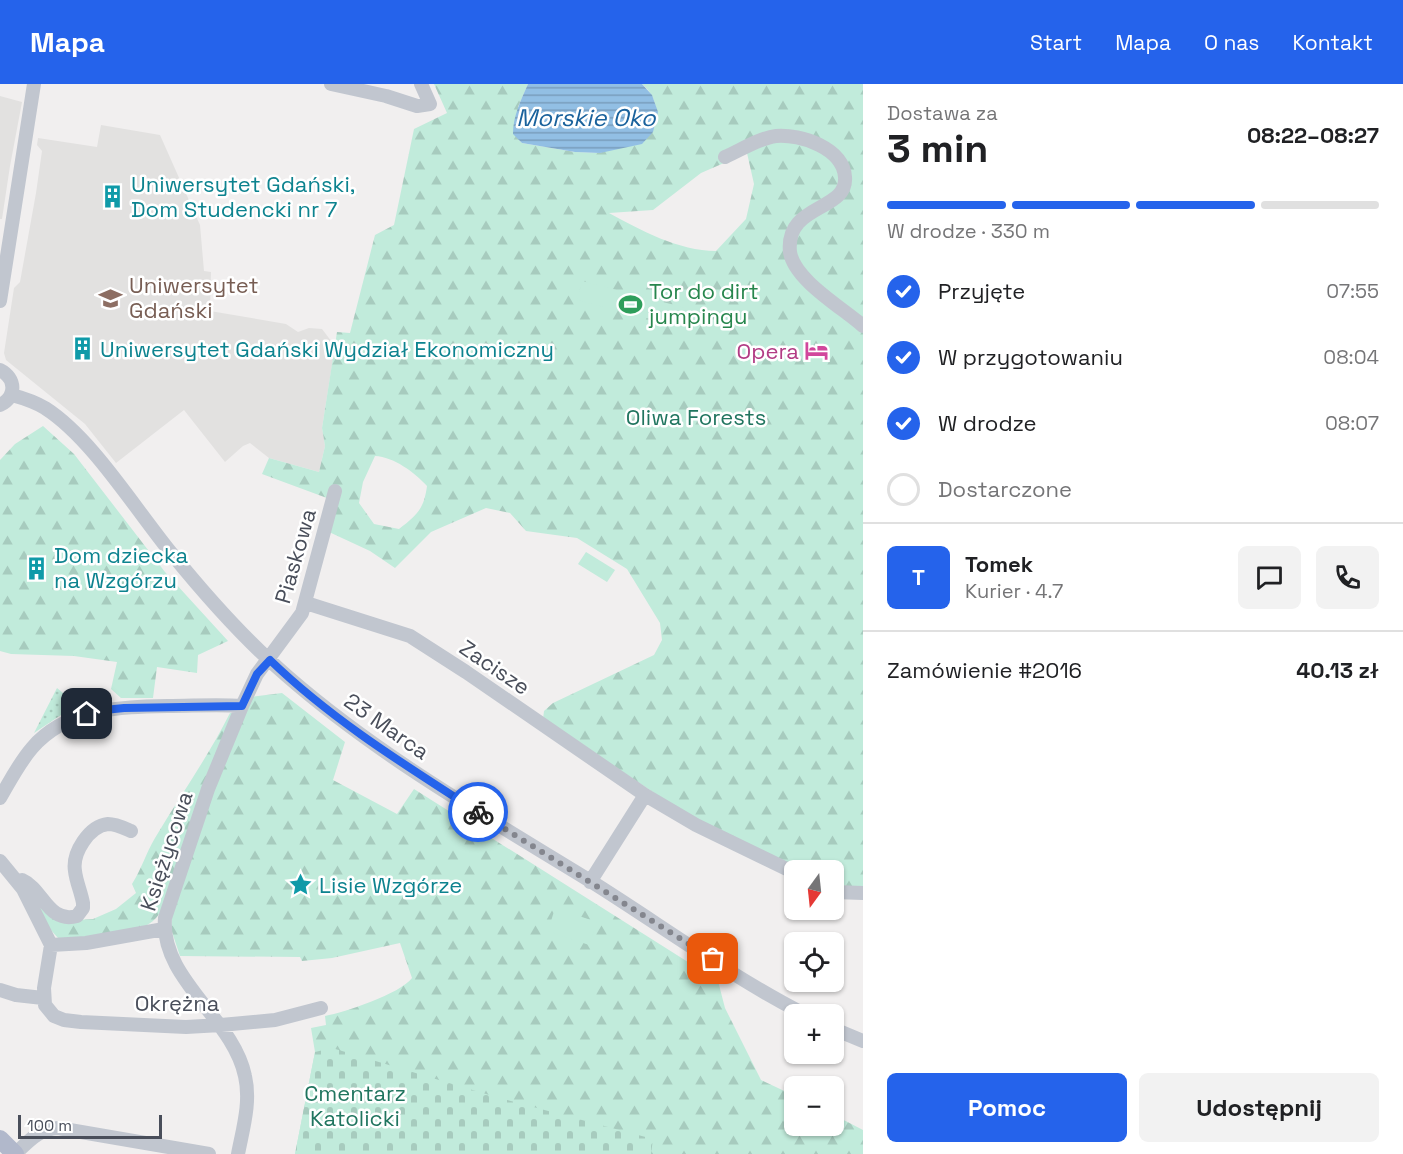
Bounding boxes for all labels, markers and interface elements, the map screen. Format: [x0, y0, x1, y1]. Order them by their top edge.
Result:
text: Mapa [30, 24, 105, 60]
text: Start [1030, 29, 1082, 56]
text: Mapa [1115, 29, 1171, 56]
text: O nas [1204, 29, 1259, 56]
text: Kontakt [1292, 29, 1373, 56]
text: Dostawa za [887, 100, 998, 126]
water label: Morskie Oko [516, 102, 657, 133]
text: 08:22–08:27 [1247, 121, 1379, 149]
text: 3 min [887, 124, 988, 173]
place label: Uniwersytet Gdański, Dom Studencki nr 7 [131, 170, 355, 223]
building icon: Uniwersytet Gdański, Dom Studencki nr 7 [100, 184, 126, 210]
text: W drodze · 330 m [887, 218, 1050, 244]
place label: Uniwersytet Gdański [129, 271, 259, 324]
icon: check [887, 275, 920, 308]
place label: Tor do dirt jumpingu [648, 277, 759, 330]
text: Przyjęte [938, 277, 1025, 305]
text: 07:55 [1326, 278, 1379, 304]
school or university icon: Uniwersytet Gdański [98, 285, 124, 311]
sports icon: Tor do dirt jumpingu [618, 291, 644, 317]
place label: Uniwersytet Gdański Wydział Ekonomiczny [100, 335, 554, 363]
building icon: Uniwersytet Gdański Wydział Ekonomiczny [69, 336, 95, 362]
place label: Opera [737, 337, 799, 365]
hotel icon: Opera [804, 338, 830, 364]
icon: check [887, 341, 920, 374]
text: W przygotowaniu [938, 343, 1123, 371]
text: 08:04 [1323, 344, 1379, 370]
park label: Oliwa Forests [626, 403, 766, 431]
icon: check [887, 407, 920, 440]
text: W drodze [938, 409, 1037, 437]
text: 08:07 [1325, 410, 1379, 436]
text: Dostarczone [938, 475, 1072, 503]
street label: Piaskowa [268, 505, 322, 607]
place label: Dom dziecka na Wzgórzu [54, 541, 189, 594]
button: chat [1238, 546, 1301, 609]
button: phone [1316, 546, 1379, 609]
text: Tomek [965, 550, 1033, 578]
building icon: Dom dziecka na Wzgórzu [23, 555, 49, 581]
text: T [912, 563, 925, 591]
text: Kurier · 4.7 [965, 578, 1063, 604]
street label: Zacisze [454, 633, 536, 701]
text: Zamówienie #2016 [887, 656, 1082, 684]
text: 40.13 zł [1296, 656, 1379, 684]
street label: 23 Marca [339, 687, 435, 766]
pin [61, 688, 112, 739]
icon: home [70, 697, 103, 730]
courier [448, 782, 508, 842]
street label: Księżycowa [133, 787, 199, 914]
icon: bike [462, 796, 495, 829]
north arrow [784, 860, 844, 920]
map controls [784, 860, 844, 1136]
place label: Lisie Wzgórze [319, 871, 462, 899]
place icon: Lisie Wzgórze [288, 872, 314, 898]
button: locate [784, 932, 844, 992]
pin [687, 933, 738, 984]
icon: bag [696, 942, 729, 975]
street label: Okrężna [135, 989, 220, 1017]
button: + [784, 1004, 844, 1064]
button: Pomoc [887, 1073, 1127, 1142]
button: Udostępnij [1139, 1073, 1379, 1142]
button: − [784, 1076, 844, 1136]
park label: Cmentarz Katolicki [304, 1079, 406, 1132]
scale bar [18, 1112, 162, 1140]
text: 100 m [27, 1115, 72, 1136]

